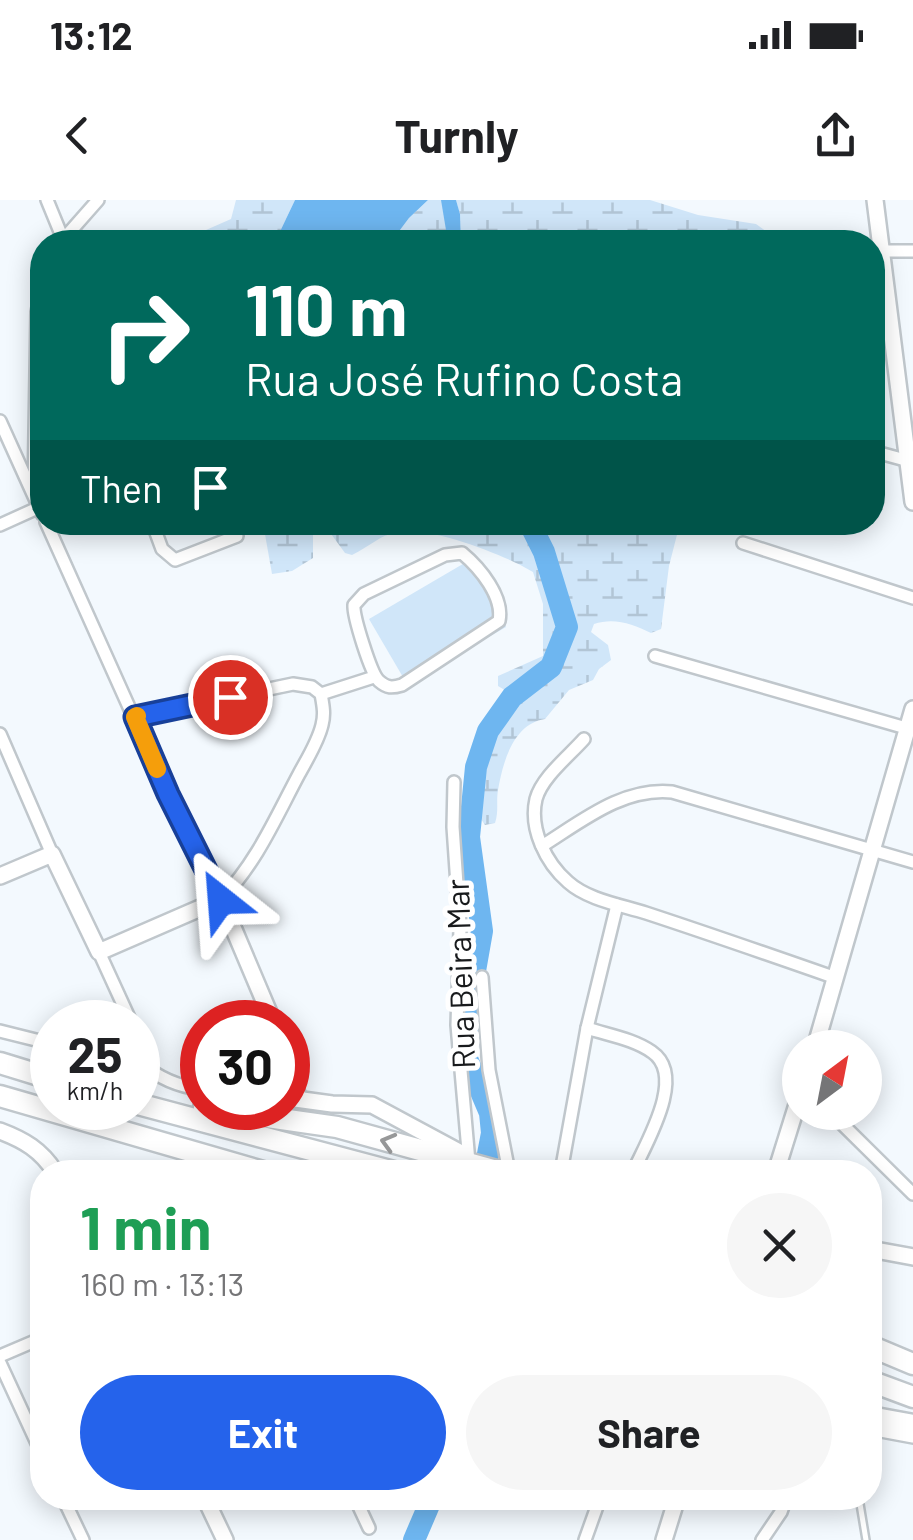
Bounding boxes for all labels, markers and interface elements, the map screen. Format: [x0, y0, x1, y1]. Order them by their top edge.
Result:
text: 13:12 [50, 12, 133, 58]
icon: back [50, 108, 105, 163]
text: Turnly [394, 108, 519, 162]
icon: share [808, 108, 863, 163]
text: 110 m [245, 266, 407, 350]
icon: right [80, 270, 210, 400]
text: Rua José Rufino Costa [245, 351, 683, 405]
icon: arrive [183, 460, 238, 515]
text: Then [80, 465, 163, 511]
pin [188, 655, 273, 740]
icon: arrive [203, 670, 258, 725]
position arrow [169, 848, 273, 952]
street label: Rua Beira Mar [437, 878, 481, 1070]
speed limit sign: 30 [180, 1000, 310, 1130]
text: 25 [68, 1023, 122, 1083]
north arrow [782, 1030, 882, 1130]
map controls [782, 1030, 882, 1130]
text: km/h [67, 1075, 123, 1105]
one-way arrow [380, 1133, 397, 1154]
text: 1 min [80, 1190, 211, 1262]
button: close [727, 1193, 832, 1298]
text: 160 m · 13:13 [80, 1264, 244, 1302]
button: Exit [80, 1375, 446, 1490]
button: Share [466, 1375, 832, 1490]

